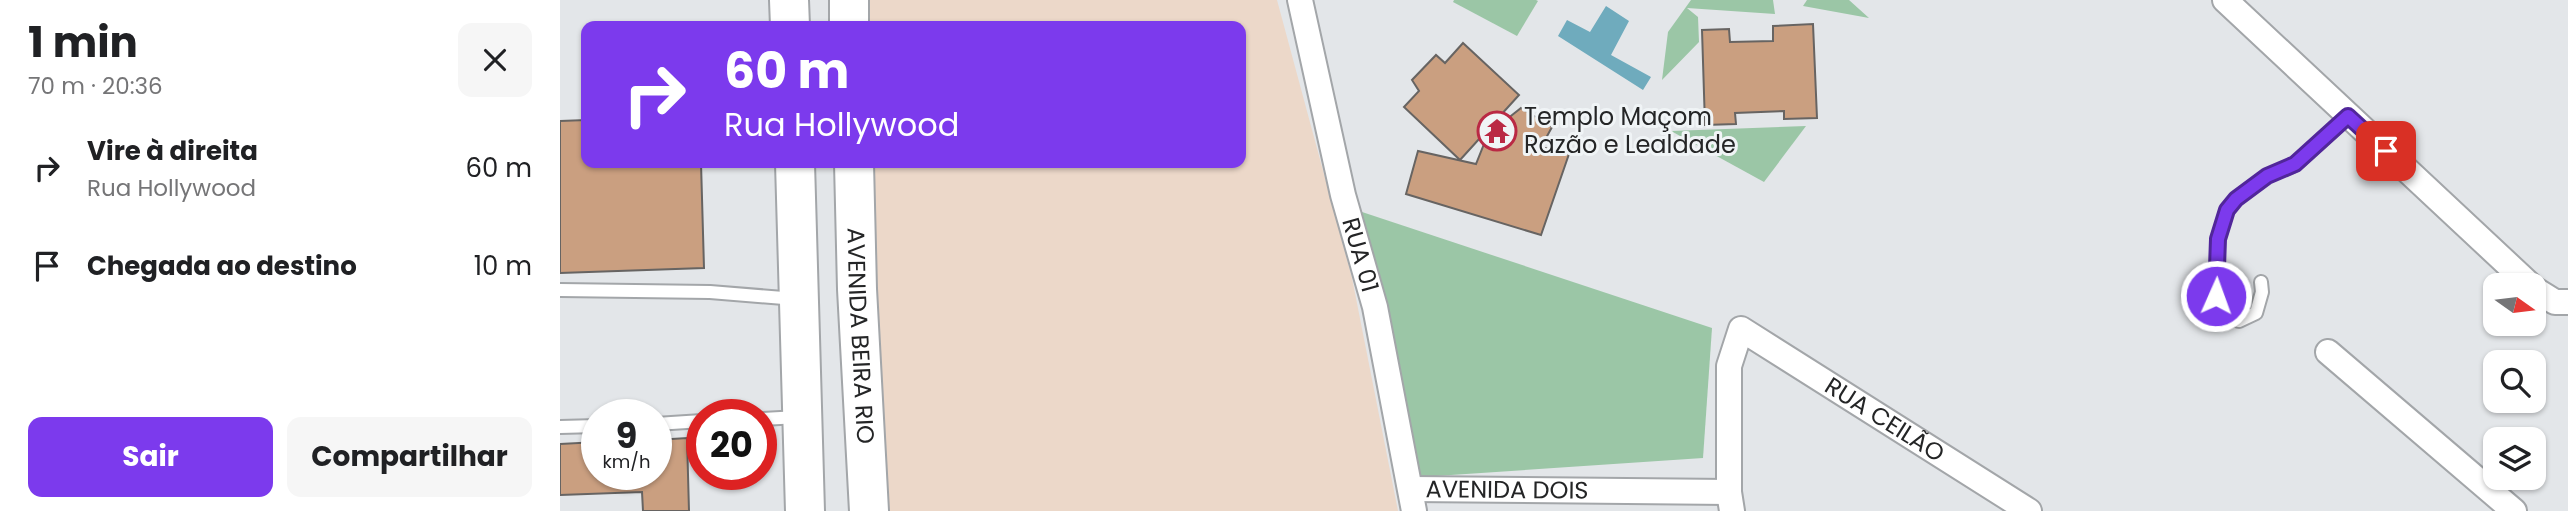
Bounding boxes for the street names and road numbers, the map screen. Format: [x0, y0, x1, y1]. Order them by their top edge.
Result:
street label: RUA 01 [1334, 214, 1387, 296]
street label: AVENIDA BEIRA RIO [840, 227, 882, 445]
street label: RUA CEILÃO [1819, 369, 1951, 469]
street label: AVENIDA DOIS [1425, 472, 1589, 507]

